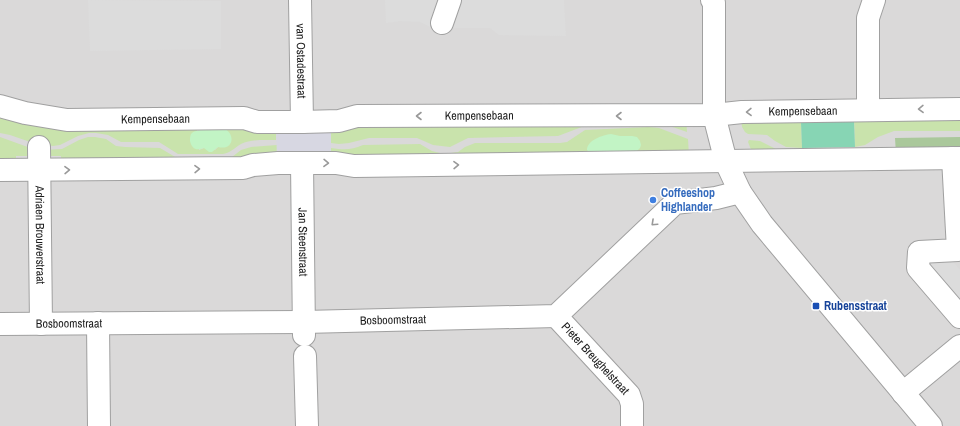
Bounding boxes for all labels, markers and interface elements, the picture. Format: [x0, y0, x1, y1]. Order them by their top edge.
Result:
street label: van Ostadestraat [292, 23, 310, 99]
street label: Kempensebaan [768, 103, 838, 120]
one-way arrow [918, 105, 924, 113]
street label: Kempensebaan [445, 108, 514, 124]
one-way arrow [746, 108, 752, 116]
street label: Kempensebaan [121, 111, 190, 127]
one-way arrow [416, 112, 422, 120]
one-way arrow [616, 112, 622, 120]
one-way arrow [323, 158, 329, 167]
one-way arrow [453, 161, 459, 169]
one-way arrow [194, 165, 200, 173]
one-way arrow [64, 166, 70, 174]
street label: Adriaen Brouwerstraat [31, 185, 49, 285]
place label: Coffeeshop Highlander [661, 185, 715, 215]
marker: Coffeeshop Highlander [648, 195, 658, 205]
street label: Jan Steenstraat [295, 207, 311, 277]
one-way arrow [651, 218, 659, 226]
place label: Rubensstraat [824, 298, 888, 314]
marker: Rubensstraat [811, 301, 821, 311]
street label: Bosboomstraat [360, 311, 427, 329]
street label: Bosboomstraat [36, 315, 102, 332]
street label: Pieter Breughelstraat [558, 319, 633, 398]

